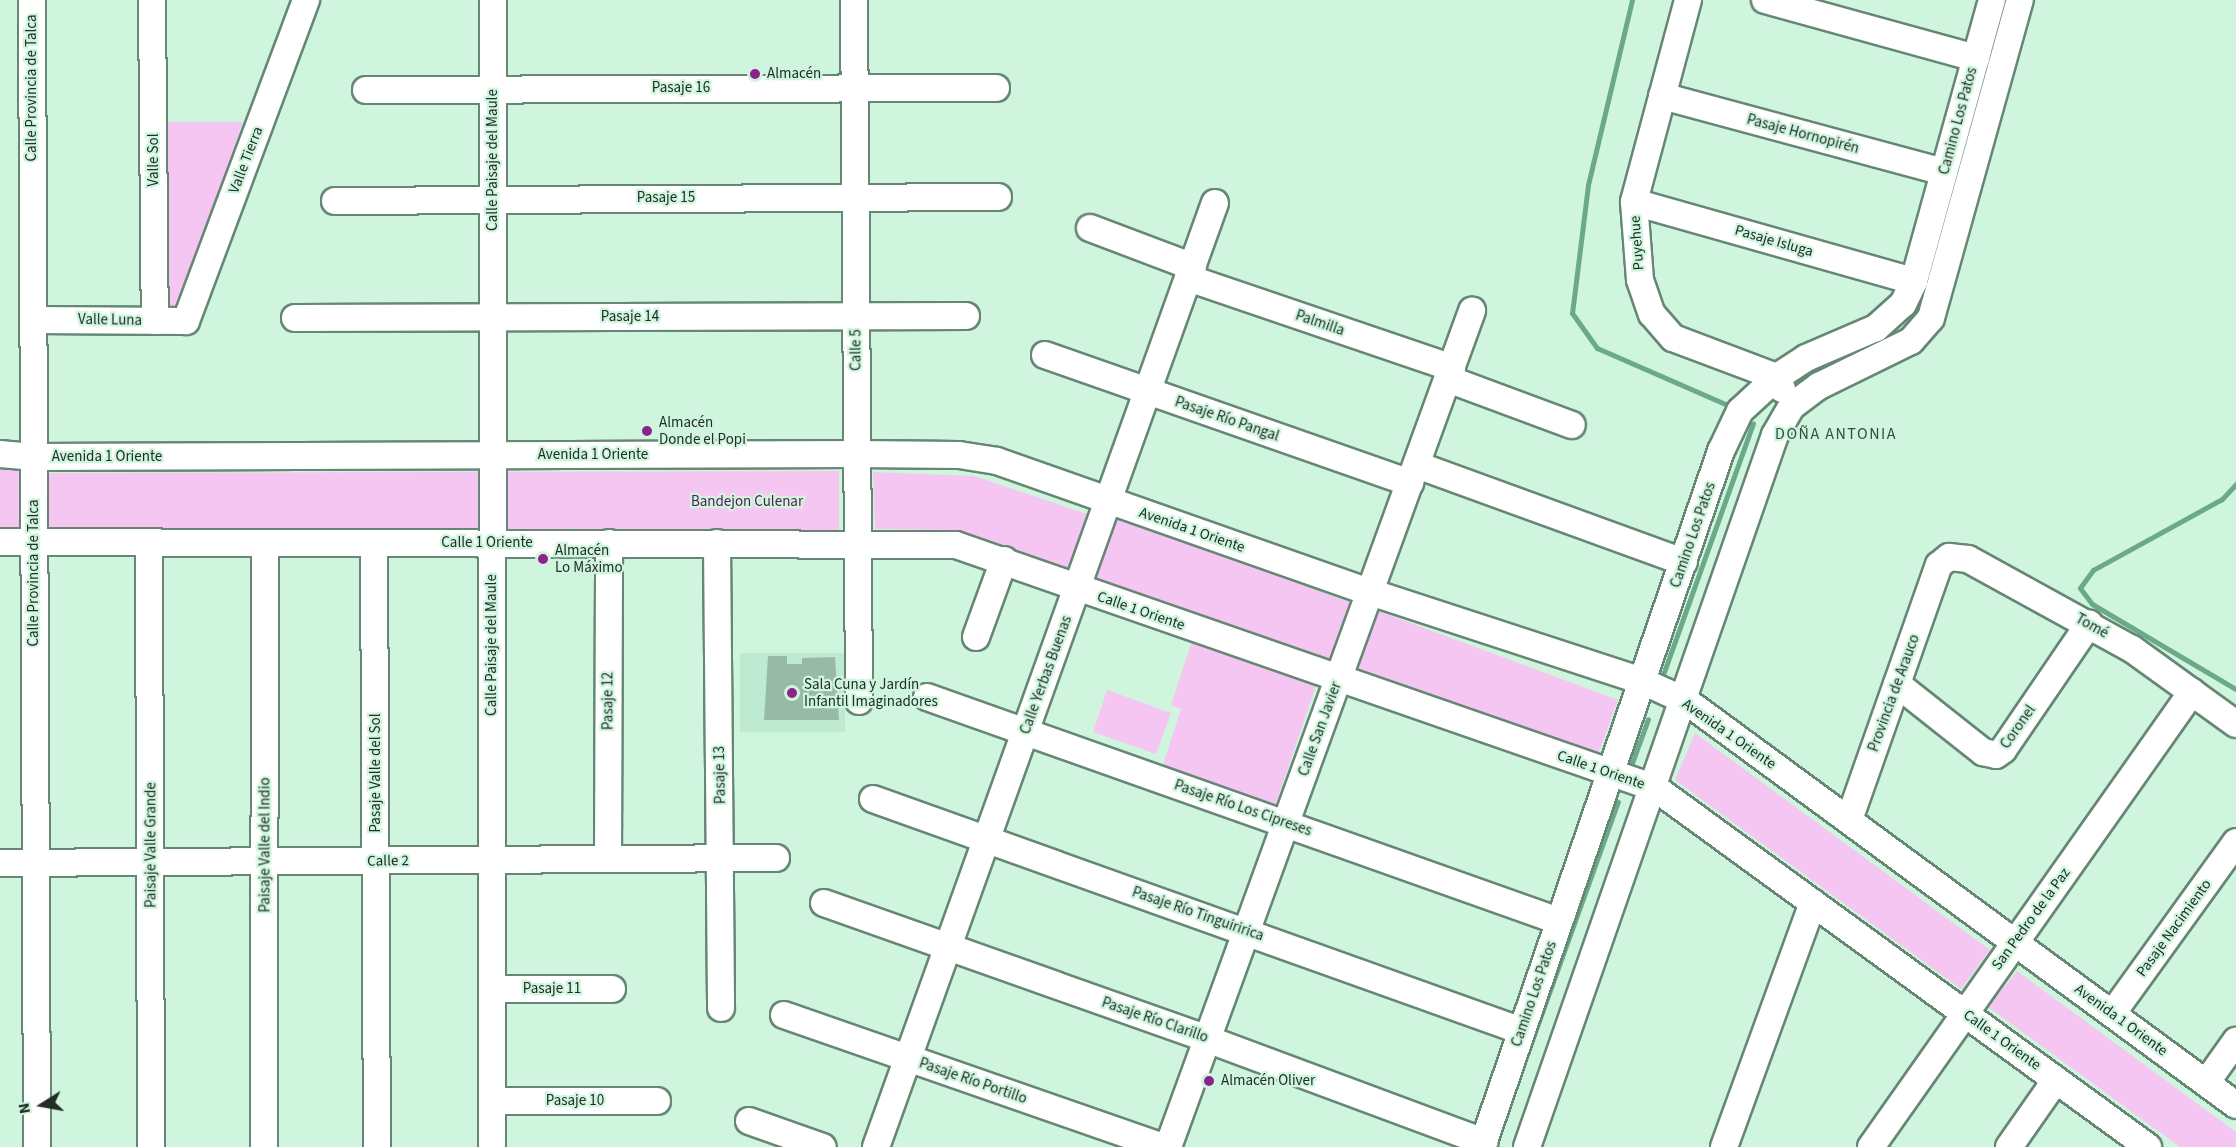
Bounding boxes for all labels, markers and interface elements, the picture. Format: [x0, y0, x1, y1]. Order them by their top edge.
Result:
street label: Calle Provincia de Talca [23, 14, 41, 162]
place label: Almacén [767, 65, 821, 83]
street label: Camino Los Patos [1935, 65, 1981, 177]
marker: Almacén [748, 67, 762, 81]
street label: Pasaje 16 [652, 79, 710, 97]
street label: Calle Paisaje del Maule [484, 89, 502, 231]
street label: Pasaje Hornopirén [1745, 110, 1861, 158]
street label: Valle Tierra [225, 124, 267, 196]
street label: Valle Sol [145, 133, 163, 187]
street label: Pasaje 15 [637, 189, 695, 207]
street label: Puyehue [1626, 215, 1648, 271]
street label: Pasaje Isluga [1733, 221, 1815, 261]
street label: Palmilla [1293, 306, 1347, 340]
street label: Pasaje 14 [601, 308, 659, 326]
street label: Valle Luna [78, 310, 142, 330]
street label: Calle 5 [847, 329, 865, 371]
street label: Pasaje Río Pangal [1173, 393, 1281, 445]
place label: Almacén Donde el Popi [659, 413, 746, 448]
marker: Almacén Donde el Popi [640, 424, 654, 438]
district label: DOÑA ANTONIA [1775, 424, 1897, 444]
street label: Avenida 1 Oriente [538, 446, 648, 464]
street label: Avenida 1 Oriente [52, 448, 162, 466]
street label: Camino Los Patos [1666, 480, 1720, 590]
park label: Bandejon Culenar [691, 493, 803, 511]
street label: Calle Provincia de Talca [25, 499, 43, 647]
street label: Avenida 1 Oriente [1137, 504, 1247, 556]
street label: Calle 1 Oriente [441, 534, 533, 552]
place label: Almacén Lo Máximo [555, 541, 623, 576]
marker: Almacén Lo Máximo [536, 552, 550, 566]
street label: Calle Paisaje del Maule [483, 574, 501, 716]
street label: Calle 1 Oriente [1095, 588, 1187, 634]
street label: Tomé [2072, 610, 2112, 642]
street label: Calle Yerbas Buenas [1016, 613, 1076, 737]
street label: Provincia de Arauco [1864, 632, 1924, 754]
street label: Pasaje 12 [599, 672, 617, 730]
place label: Sala Cuna y Jardín Infantil Imaginadores [804, 675, 938, 710]
street label: Calle San Javier [1295, 679, 1345, 779]
marker: Sala Cuna y Jardín Infantil Imaginadores [785, 686, 799, 700]
street label: Avenida 1 Oriente [1679, 695, 1779, 773]
street label: Coronel [1996, 702, 2040, 752]
street label: Pasaje Valle del Sol [367, 714, 385, 832]
street label: Pasaje 13 [710, 746, 730, 804]
street label: Calle 1 Oriente [1555, 747, 1647, 793]
street label: Pasaje Río Los Cipreses [1172, 776, 1314, 840]
street label: Paisaje Valle del Indio [256, 777, 274, 913]
street label: Paisaje Valle Grande [142, 782, 160, 908]
street label: Calle 2 [367, 852, 409, 870]
street label: San Pedro de la Paz [1988, 864, 2074, 974]
street label: Pasaje Nacimiento [2133, 876, 2215, 980]
street label: Pasaje Río Tinguiririca [1130, 883, 1266, 945]
street label: Camino Los Patos [1507, 939, 1561, 1049]
street label: Pasaje 11 [523, 980, 581, 998]
street label: Avenida 1 Oriente [2071, 980, 2171, 1060]
street label: Pasaje Río Clarillo [1099, 993, 1211, 1047]
street label: Calle 1 Oriente [1960, 1006, 2044, 1074]
street label: Pasaje Río Portillo [917, 1054, 1029, 1108]
place label: Almacén Oliver [1221, 1072, 1315, 1090]
marker: Almacén Oliver [1202, 1074, 1216, 1088]
north arrow [12, 1075, 72, 1135]
street label: Pasaje 10 [546, 1092, 604, 1110]
text: N [13, 1101, 36, 1116]

